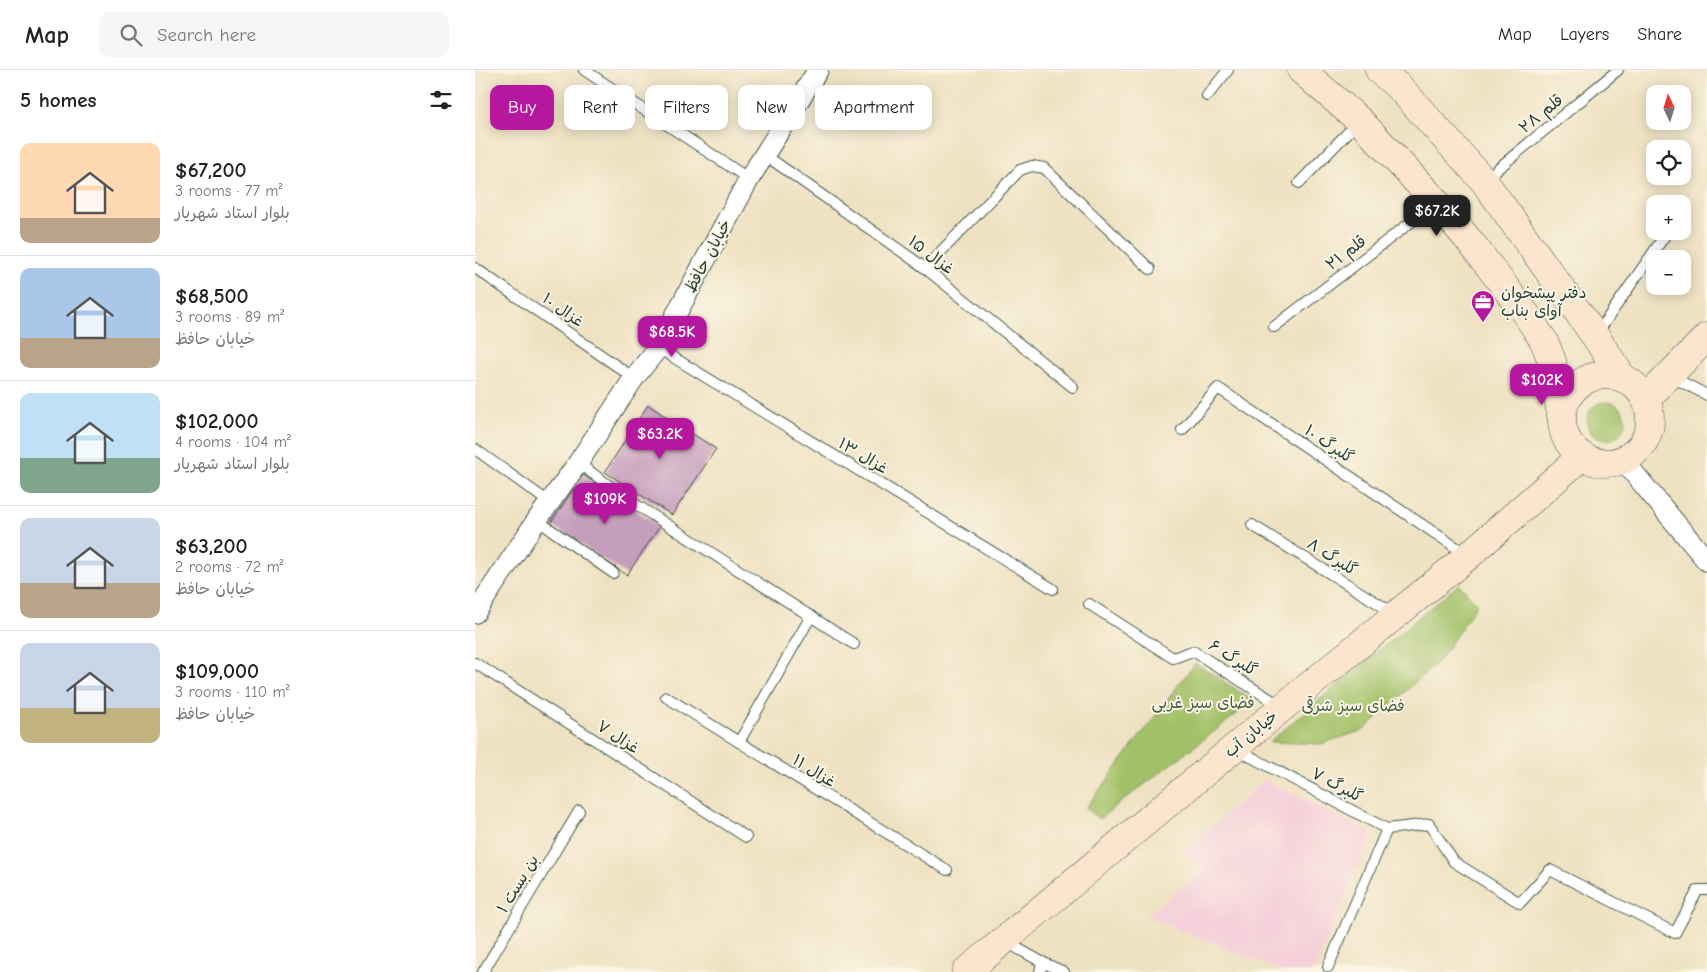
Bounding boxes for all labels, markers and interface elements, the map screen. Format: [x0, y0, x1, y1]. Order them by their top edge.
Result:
search box [99, 12, 449, 57]
text: Map [25, 21, 69, 49]
icon: search [117, 21, 145, 49]
text: Search here [157, 24, 256, 46]
text: Map [1498, 24, 1532, 45]
text: Layers [1560, 24, 1609, 45]
text: Share [1637, 24, 1682, 45]
chip: Buy [490, 85, 554, 130]
chip: Rent [564, 85, 635, 130]
chip: Filters [645, 85, 728, 130]
chip: New [738, 85, 805, 130]
chip: Apartment [815, 85, 932, 130]
north arrow [1646, 85, 1691, 130]
map controls [1646, 85, 1691, 295]
icon: filters [427, 86, 455, 114]
text: 5 homes [20, 88, 97, 112]
street label: قلم ۲۸ [1515, 91, 1568, 139]
button: locate [1646, 140, 1691, 185]
text: $67,200 [175, 158, 247, 182]
icon: home [60, 163, 120, 223]
text: 3 rooms · 77 m² [175, 182, 283, 200]
pin: $67.2K [1396, 194, 1478, 237]
button: + [1646, 195, 1691, 240]
text: $67.2K [1414, 202, 1460, 220]
text: بلوار استاد شهریار [175, 204, 290, 222]
street label: خیابان حافظ [681, 216, 735, 296]
street label: غزال ۱۵ [905, 232, 957, 278]
street label: قلم ۲۱ [1322, 232, 1372, 276]
button: − [1646, 250, 1691, 295]
text: $68,500 [175, 284, 249, 308]
place label: دفتر پیشخوان آوای بناب [1501, 284, 1586, 320]
icon: home [60, 288, 120, 348]
street label: غزال ۱۰ [539, 289, 587, 331]
office icon: دفتر پیشخوان آوای بناب [1470, 289, 1496, 323]
text: 3 rooms · 89 m² [175, 308, 284, 326]
pin: $68.5K [631, 316, 713, 358]
text: $68.5K [649, 323, 695, 341]
text: خیابان حافظ [175, 330, 255, 348]
pin: $102K [1507, 364, 1577, 406]
text: $102K [1521, 371, 1563, 389]
text: $102,000 [175, 409, 258, 433]
icon: home [60, 413, 120, 473]
pin: $63.2K [619, 418, 701, 460]
street label: گلبرگ ۱۰ [1301, 420, 1358, 467]
text: $63.2K [637, 425, 683, 443]
text: 4 rooms · 104 m² [175, 433, 291, 451]
street label: غزال ۱۳ [835, 434, 891, 478]
text: بلوار استاد شهریار [175, 455, 290, 473]
pin: $109K [570, 482, 640, 525]
text: $109K [584, 490, 626, 508]
text: $63,200 [175, 534, 247, 558]
street label: گلبرگ ۸ [1304, 534, 1361, 579]
icon: home [60, 538, 120, 598]
text: 2 rooms · 72 m² [175, 558, 284, 576]
text: خیابان حافظ [175, 580, 255, 598]
street label: گلبرگ ۶ [1205, 635, 1261, 680]
text: $109,000 [175, 659, 259, 683]
icon: home [60, 663, 120, 723]
text: 3 rooms · 110 m² [175, 683, 290, 701]
park label: فضای سبز غربی [1151, 694, 1255, 713]
park label: فضای سبز شرقی [1301, 695, 1405, 715]
text: خیابان حافظ [175, 705, 255, 723]
street label: خیابان آب [1221, 707, 1281, 761]
street label: غزال ۷ [594, 717, 642, 757]
street label: غزال ۱۱ [789, 751, 839, 791]
street label: گلبرگ ۷ [1308, 763, 1366, 806]
street label: بن بست ۱ [494, 852, 542, 916]

